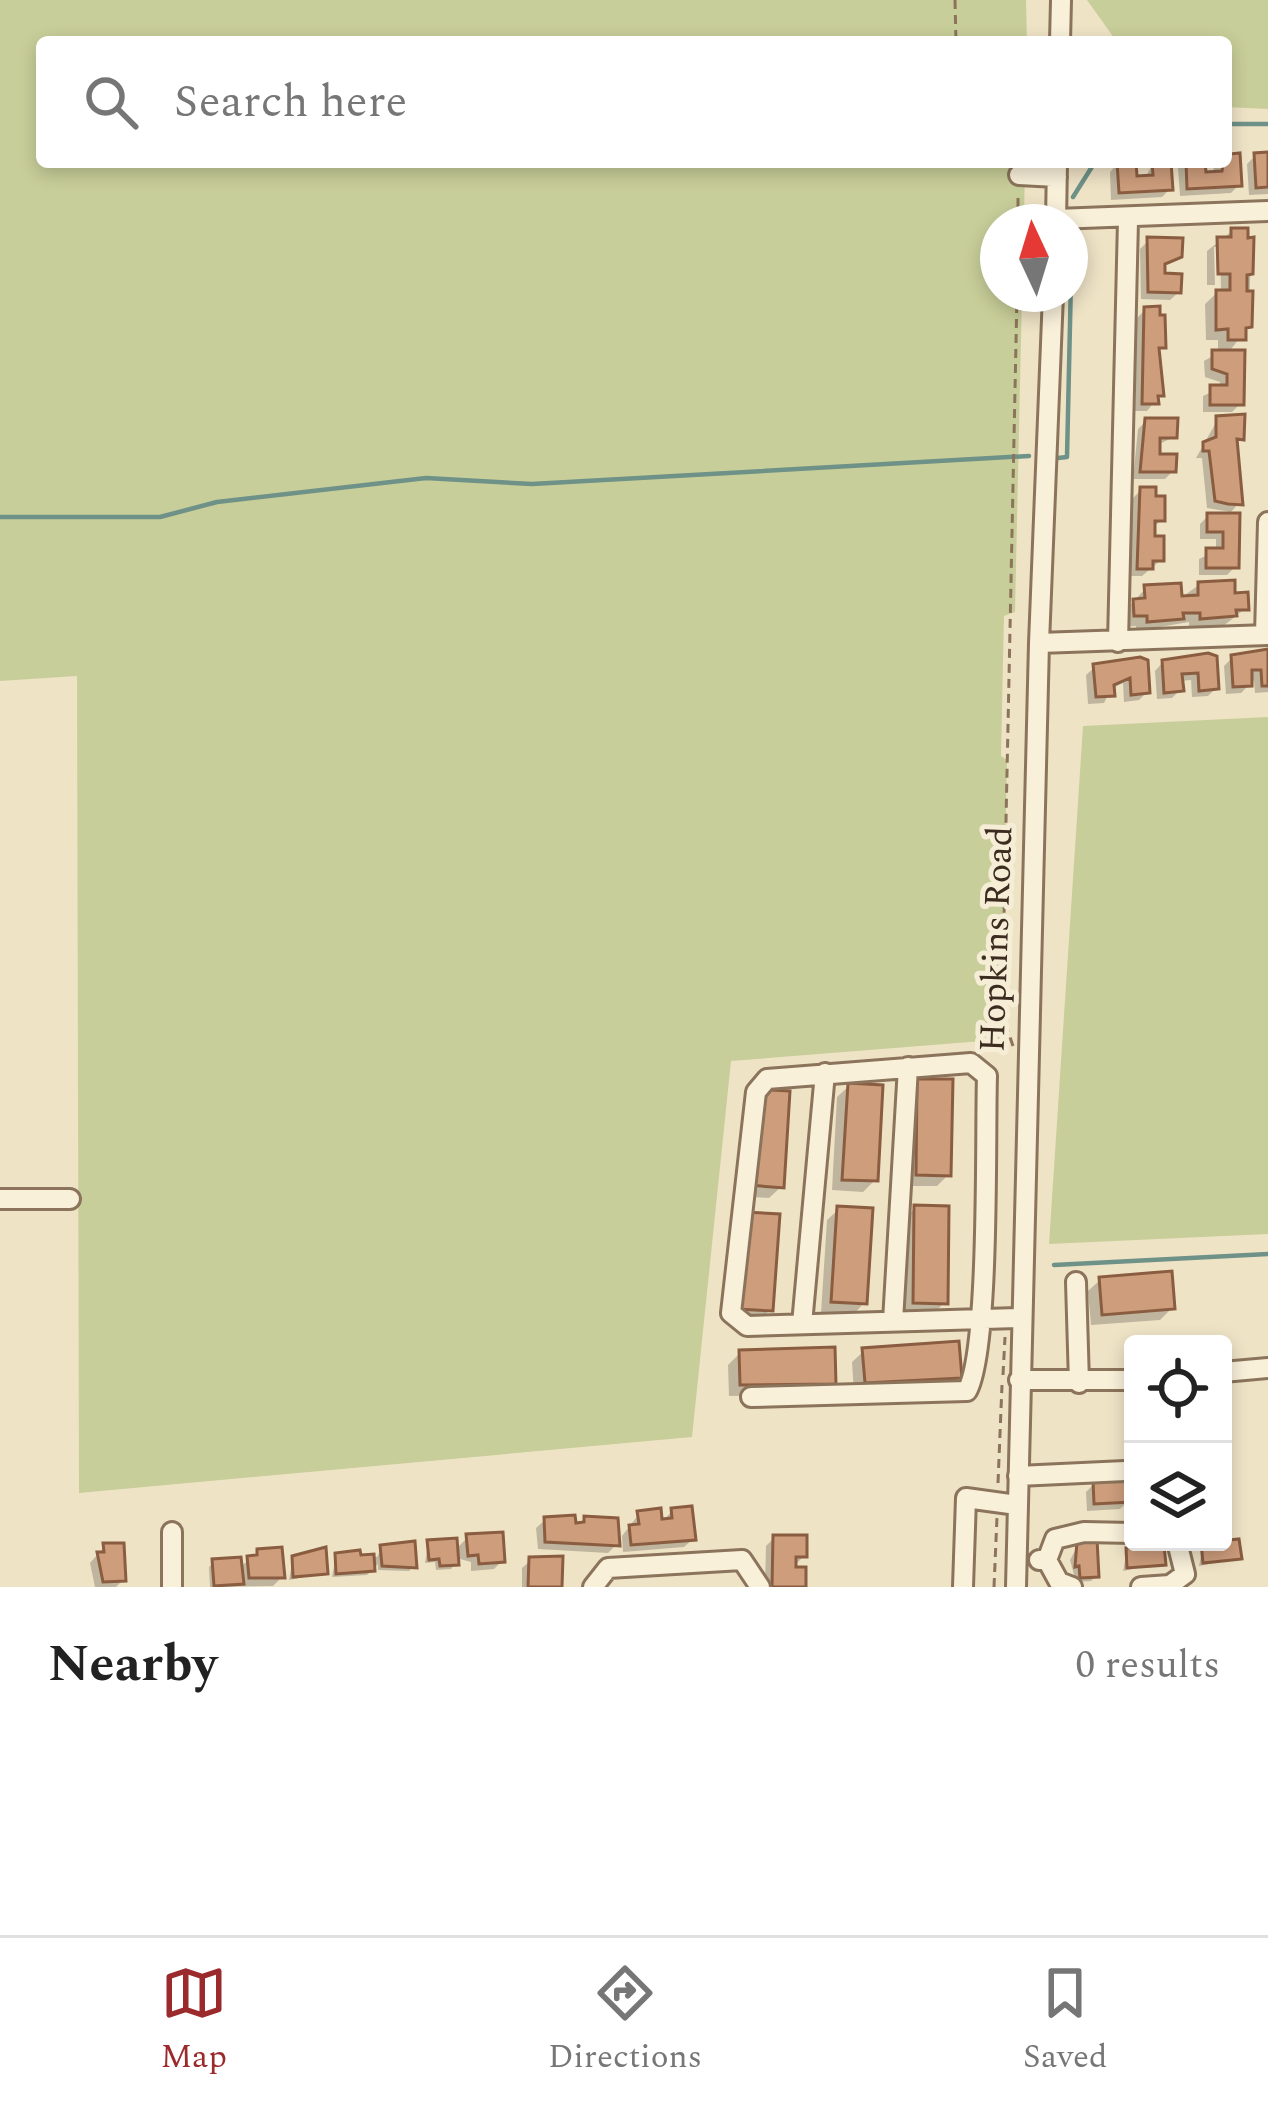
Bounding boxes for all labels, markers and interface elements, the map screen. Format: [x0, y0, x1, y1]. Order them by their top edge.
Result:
search box [36, 36, 1232, 168]
text: Search here [174, 68, 407, 137]
icon: search [78, 69, 144, 135]
north arrow [980, 204, 1088, 312]
street label: Hopkins Road [966, 825, 1028, 1053]
map controls [1124, 1335, 1232, 1551]
button: locate [1124, 1335, 1232, 1443]
button: layers [1124, 1443, 1232, 1551]
text: Nearby [48, 1626, 217, 1704]
text: 0 results [1076, 1636, 1220, 1695]
tab: Map [160, 1960, 227, 2082]
tab: Directions [548, 1960, 702, 2082]
tab: Saved [1023, 1960, 1108, 2082]

